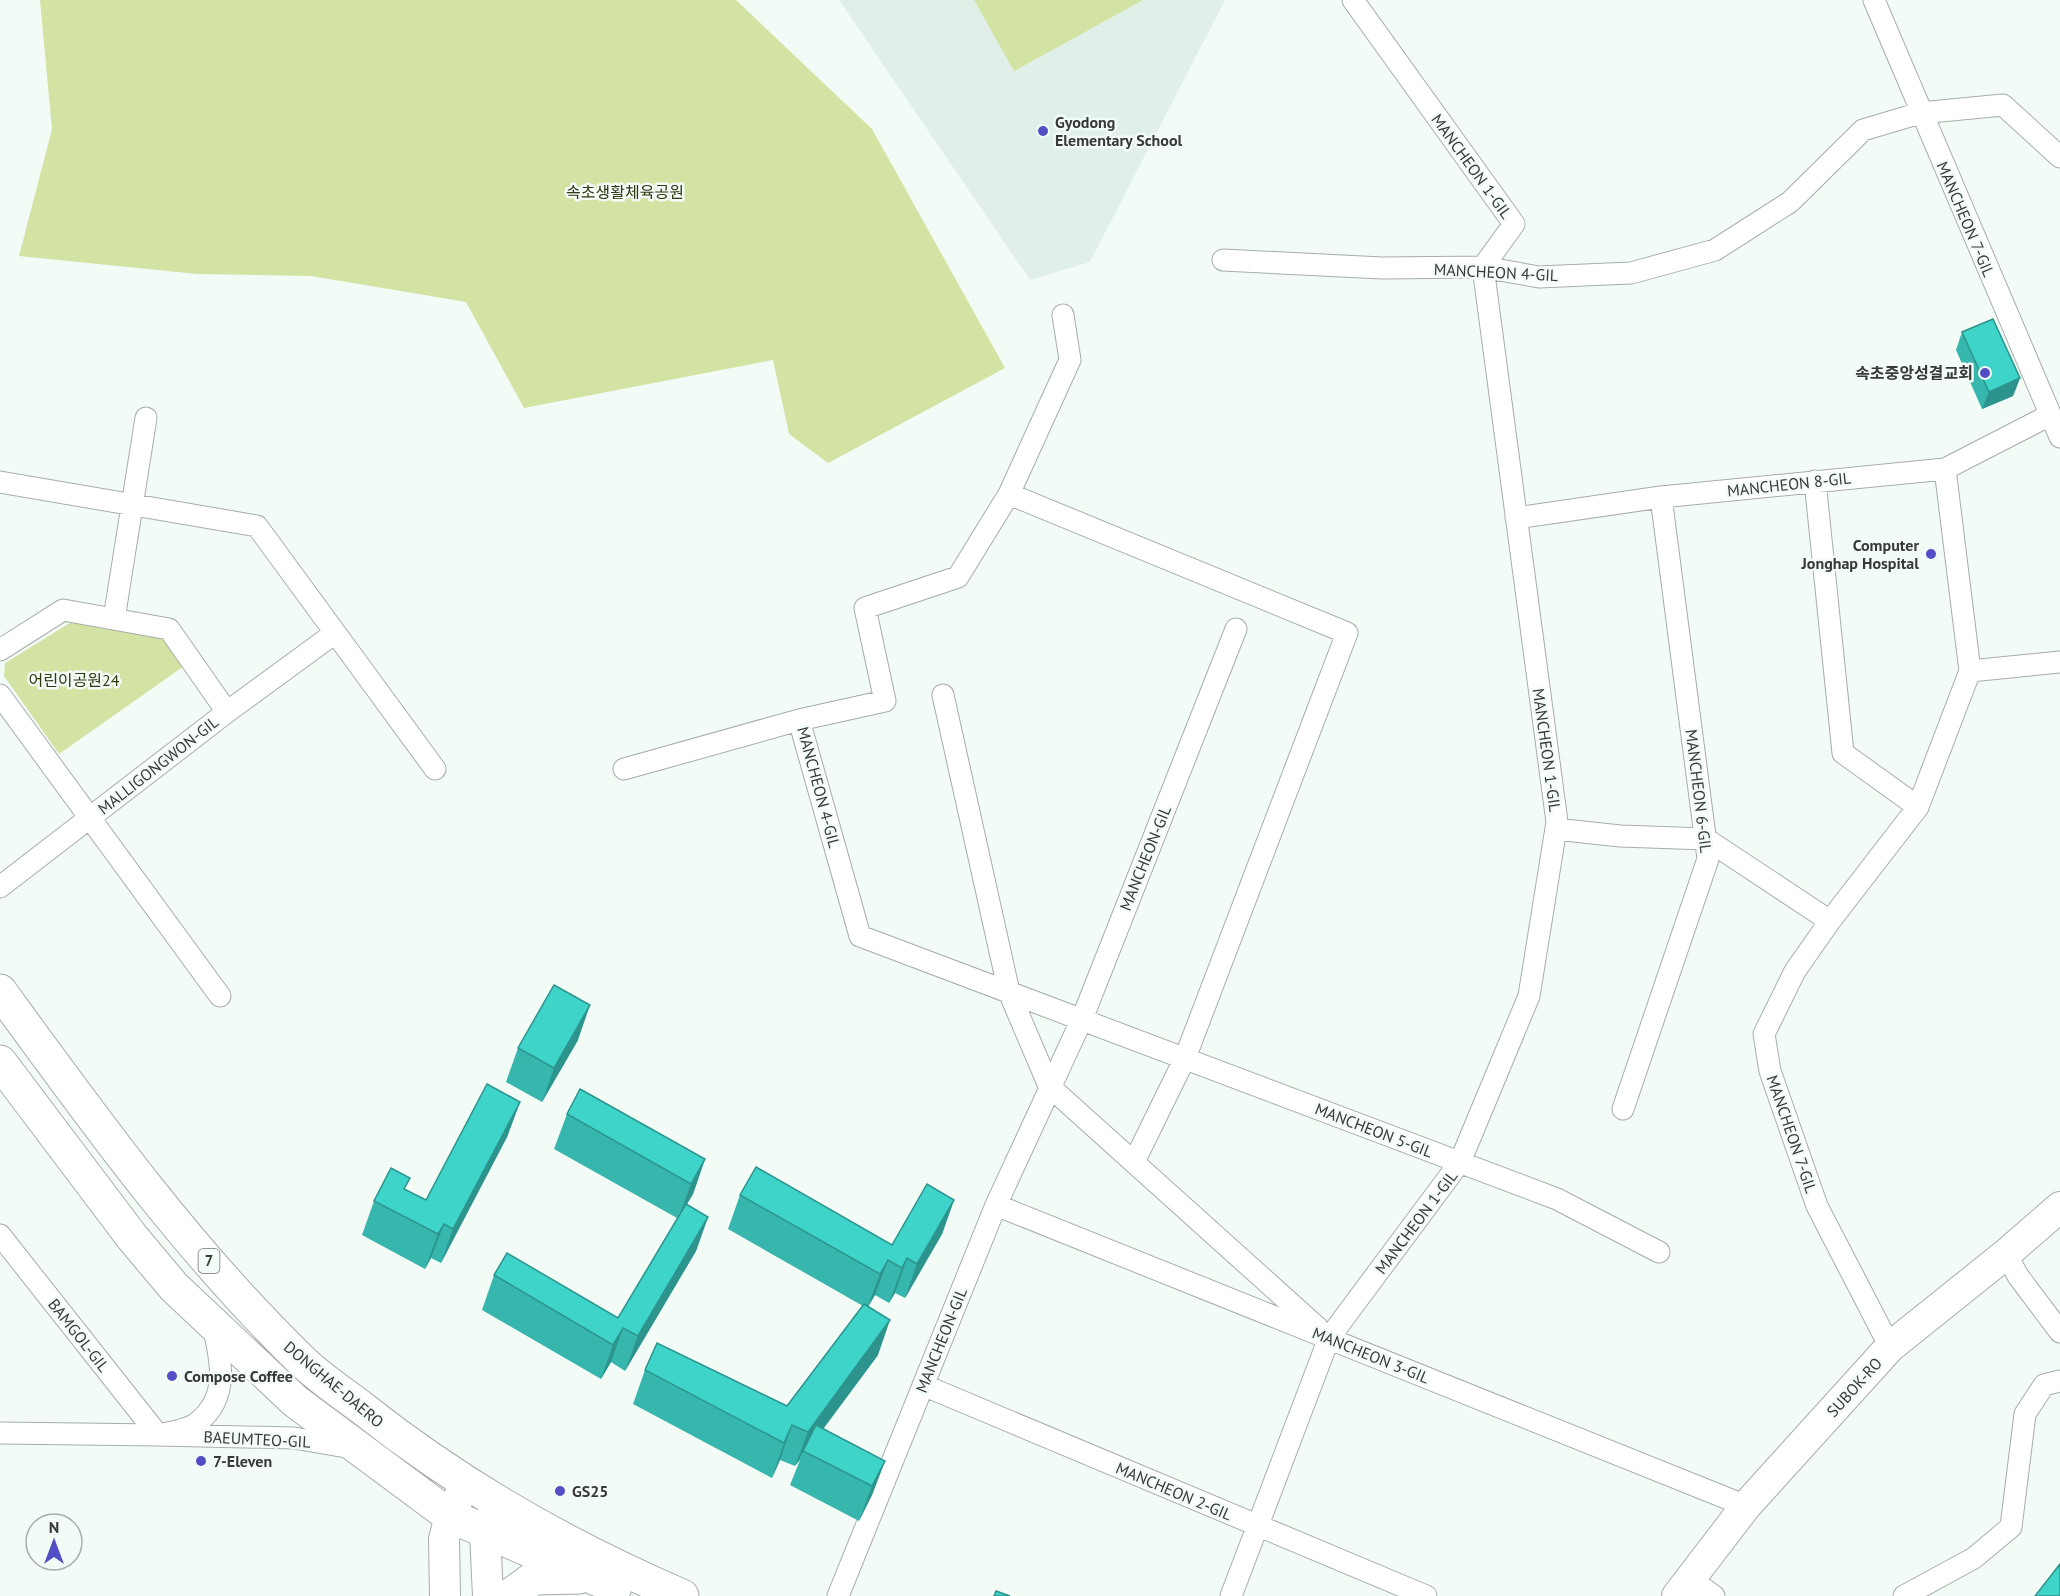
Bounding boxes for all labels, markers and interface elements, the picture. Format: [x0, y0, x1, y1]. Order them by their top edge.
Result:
street label: MANCHEON 1-GIL [1427, 110, 1517, 222]
place label: Gyodong Elementary School [1055, 112, 1182, 150]
marker: Gyodong Elementary School [1036, 124, 1050, 138]
street label: MANCHEON 7-GIL [1933, 158, 1999, 280]
park label: 속초생활체육공원 [566, 182, 684, 202]
street label: MANCHEON 4-GIL [1433, 259, 1559, 285]
place label: 속초중앙성결교회 [1855, 363, 1973, 383]
marker: 속초중앙성결교회 [1978, 366, 1992, 380]
street label: MANCHEON 8-GIL [1726, 468, 1852, 500]
place label: Computer Jonghap Hospital [1800, 535, 1919, 573]
marker: Computer Jonghap Hospital [1924, 547, 1938, 561]
park label: 어린이공원24 [28, 670, 120, 690]
street label: MANCHEON 1-GIL [1528, 687, 1566, 813]
street label: MALLIGONGWON-GIL [94, 712, 222, 818]
street label: MANCHEON 4-GIL [793, 724, 845, 850]
street label: MANCHEON 6-GIL [1681, 728, 1717, 854]
street label: MANCHEON-GIL [1115, 803, 1175, 913]
street label: MANCHEON 7-GIL [1762, 1072, 1822, 1196]
street label: MANCHEON 5-GIL [1312, 1098, 1436, 1162]
street label: MANCHEON 1-GIL [1371, 1166, 1461, 1278]
road number: 7 [198, 1249, 220, 1273]
street label: MANCHEON-GIL [911, 1285, 971, 1395]
street label: BAMGOL-GIL [44, 1294, 114, 1376]
street label: MANCHEON 3-GIL [1310, 1322, 1432, 1388]
street label: DONGHAE-DAERO [280, 1336, 388, 1432]
street label: SUBOK-RO [1822, 1353, 1886, 1421]
place label: Compose Coffee [184, 1366, 293, 1386]
marker: Compose Coffee [165, 1369, 179, 1383]
street label: BAEUMTEO-GIL [203, 1426, 311, 1452]
place label: 7-Eleven [213, 1451, 272, 1471]
marker: 7-Eleven [194, 1454, 208, 1468]
street label: MANCHEON 2-GIL [1113, 1457, 1235, 1525]
place label: GS25 [572, 1481, 608, 1501]
marker: GS25 [553, 1484, 567, 1498]
north arrow [24, 1512, 84, 1572]
text: N [49, 1517, 59, 1537]

